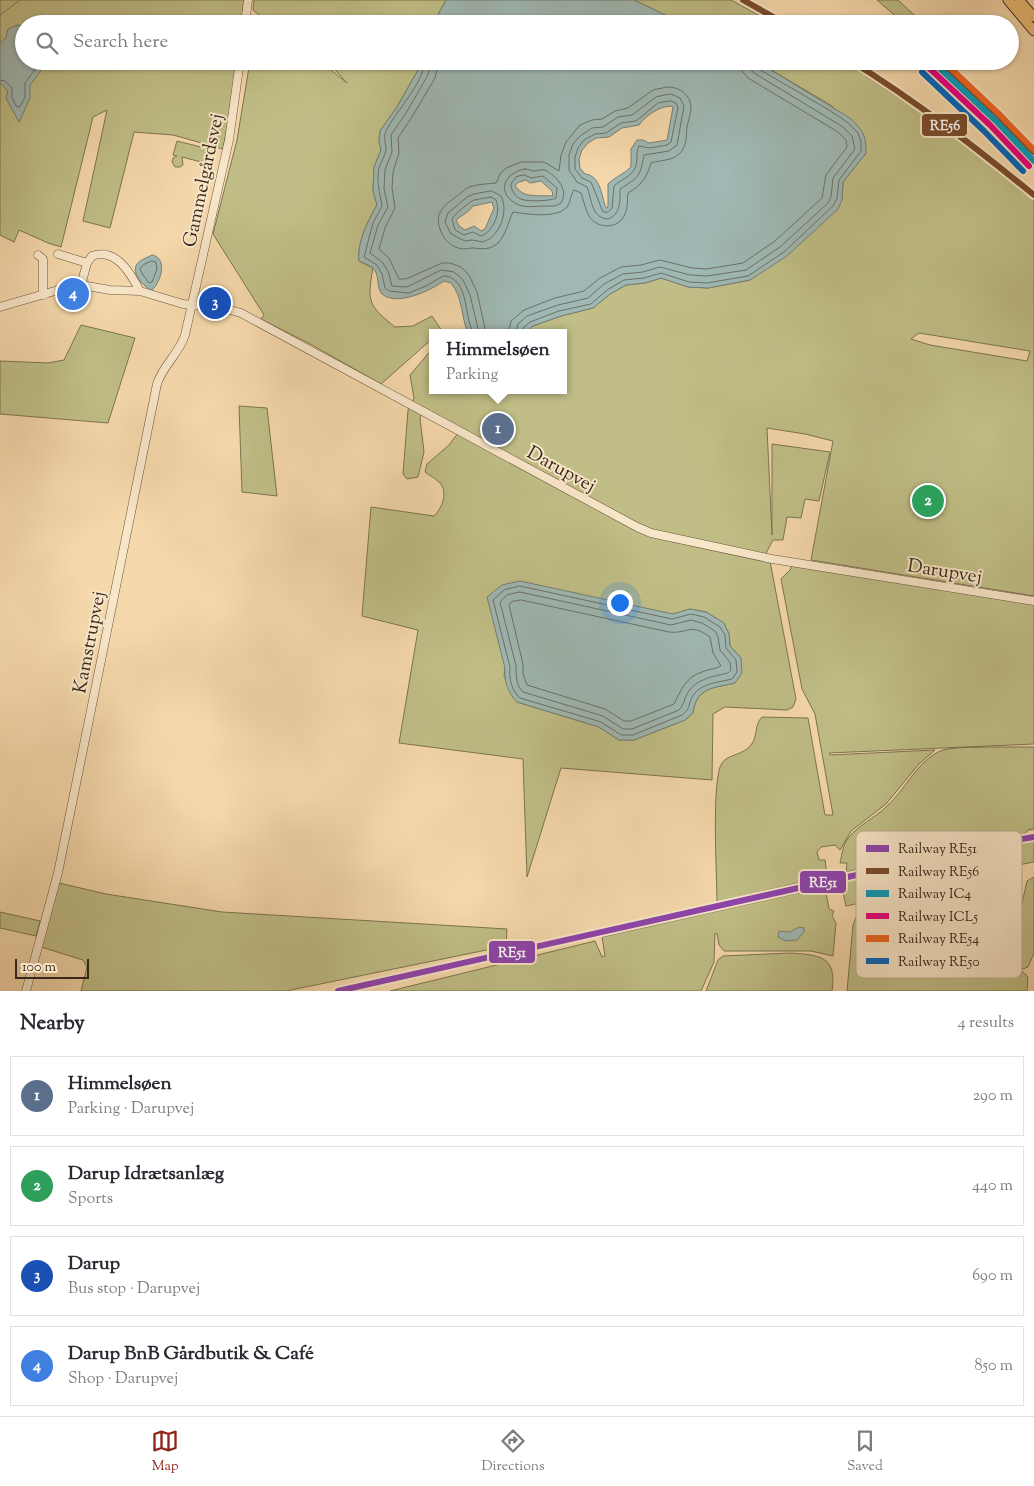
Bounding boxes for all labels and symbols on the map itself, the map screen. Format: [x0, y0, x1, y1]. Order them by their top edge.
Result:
street label: Gammelgårdsvej [177, 111, 232, 250]
line badge: RE56 [921, 113, 968, 137]
text: RE56 [930, 117, 960, 137]
pin: 4 [57, 275, 89, 313]
pin: 3 [199, 284, 231, 322]
pin: 1 [482, 410, 514, 448]
street label: Darupvej [521, 440, 600, 500]
pin: 2 [912, 482, 944, 520]
street label: Darupvej [905, 553, 984, 592]
street label: Kamstrupvej [67, 589, 114, 696]
your location [607, 590, 633, 616]
legend [856, 831, 1022, 978]
text: Railway RE51 [898, 840, 977, 860]
text: Railway RE56 [898, 863, 979, 883]
line badge: RE51 [799, 870, 847, 894]
text: RE51 [809, 874, 837, 894]
text: Railway IC4 [898, 885, 971, 905]
text: Railway ICL5 [898, 908, 978, 928]
text: Railway RE54 [898, 930, 979, 950]
line badge: RE51 [488, 940, 536, 964]
text: RE51 [498, 944, 526, 964]
text: Railway RE50 [898, 953, 980, 973]
scale bar [15, 956, 89, 979]

